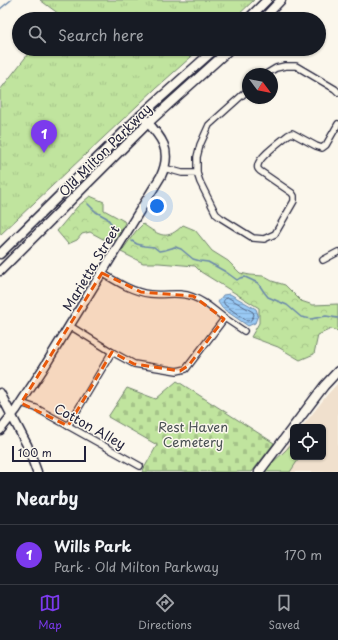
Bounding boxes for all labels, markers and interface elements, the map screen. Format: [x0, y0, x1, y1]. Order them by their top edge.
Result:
search box [12, 12, 326, 56]
icon: search [26, 23, 48, 45]
text: Search here [58, 23, 144, 46]
north arrow [242, 68, 278, 104]
street label: Old Milton Parkway [54, 99, 155, 200]
pin: 1 [31, 120, 57, 153]
your location [147, 196, 167, 216]
street label: Marietta Street [57, 221, 124, 314]
street label: Cotton Alley [51, 398, 130, 453]
park label: Rest Haven Cemetery [158, 417, 228, 451]
map controls [290, 424, 326, 460]
button: locate [290, 424, 326, 460]
scale bar [12, 444, 86, 463]
text: 100 m [18, 444, 52, 461]
text: Nearby [16, 485, 78, 511]
text: Wills Park [54, 534, 132, 557]
text: 1 [26, 545, 32, 564]
text: 170 m [284, 545, 322, 564]
text: Park · Old Milton Parkway [54, 557, 219, 576]
tab: Map [38, 592, 62, 633]
tab: Directions [138, 592, 192, 633]
tab: Saved [268, 592, 300, 633]

